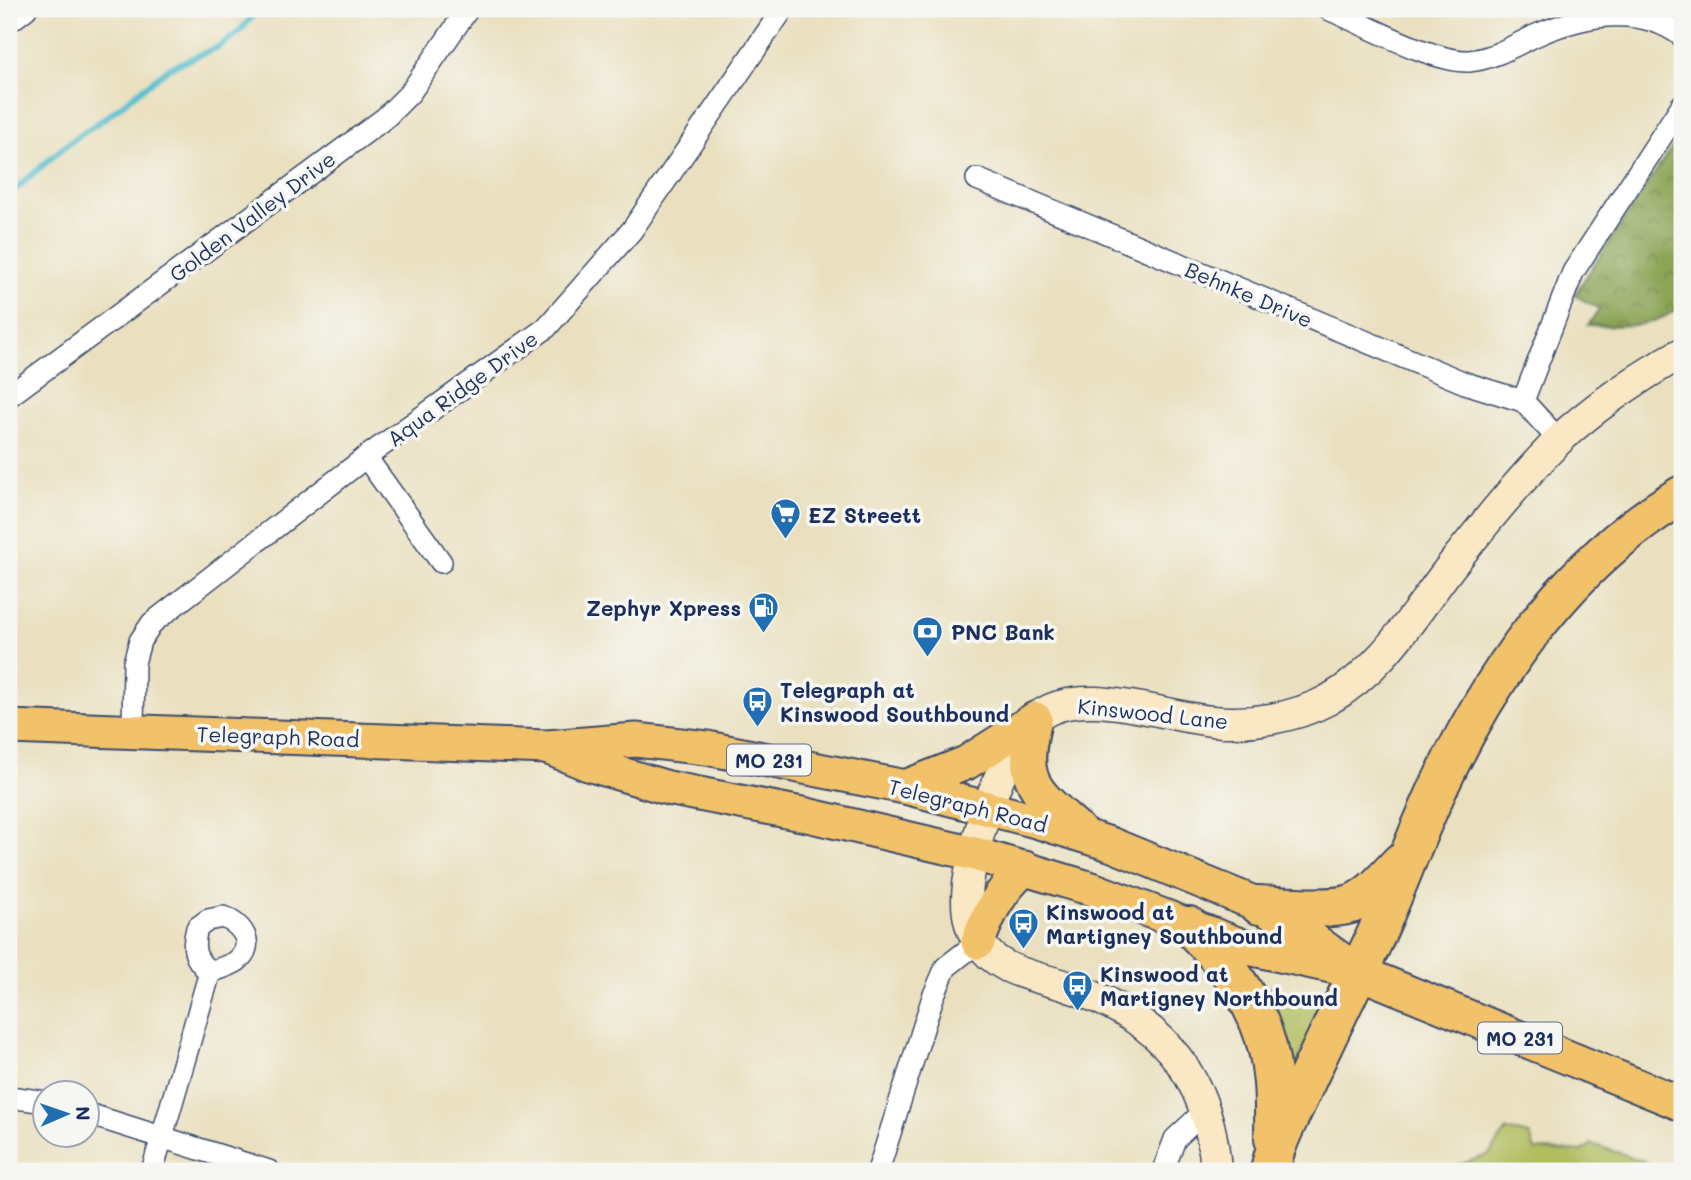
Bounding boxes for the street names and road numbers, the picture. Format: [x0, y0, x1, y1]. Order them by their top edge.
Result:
street label: Golden Valley Drive [164, 145, 340, 287]
street label: Behnke Drive [1181, 255, 1317, 333]
street label: Aqua Ridge Drive [381, 324, 543, 452]
street label: Kinswood Lane [1076, 692, 1230, 734]
street label: Telegraph Road [196, 720, 360, 752]
road number: MO 231 [727, 744, 811, 776]
street label: Telegraph Road [886, 772, 1050, 838]
road number: MO 231 [1478, 1022, 1562, 1054]

